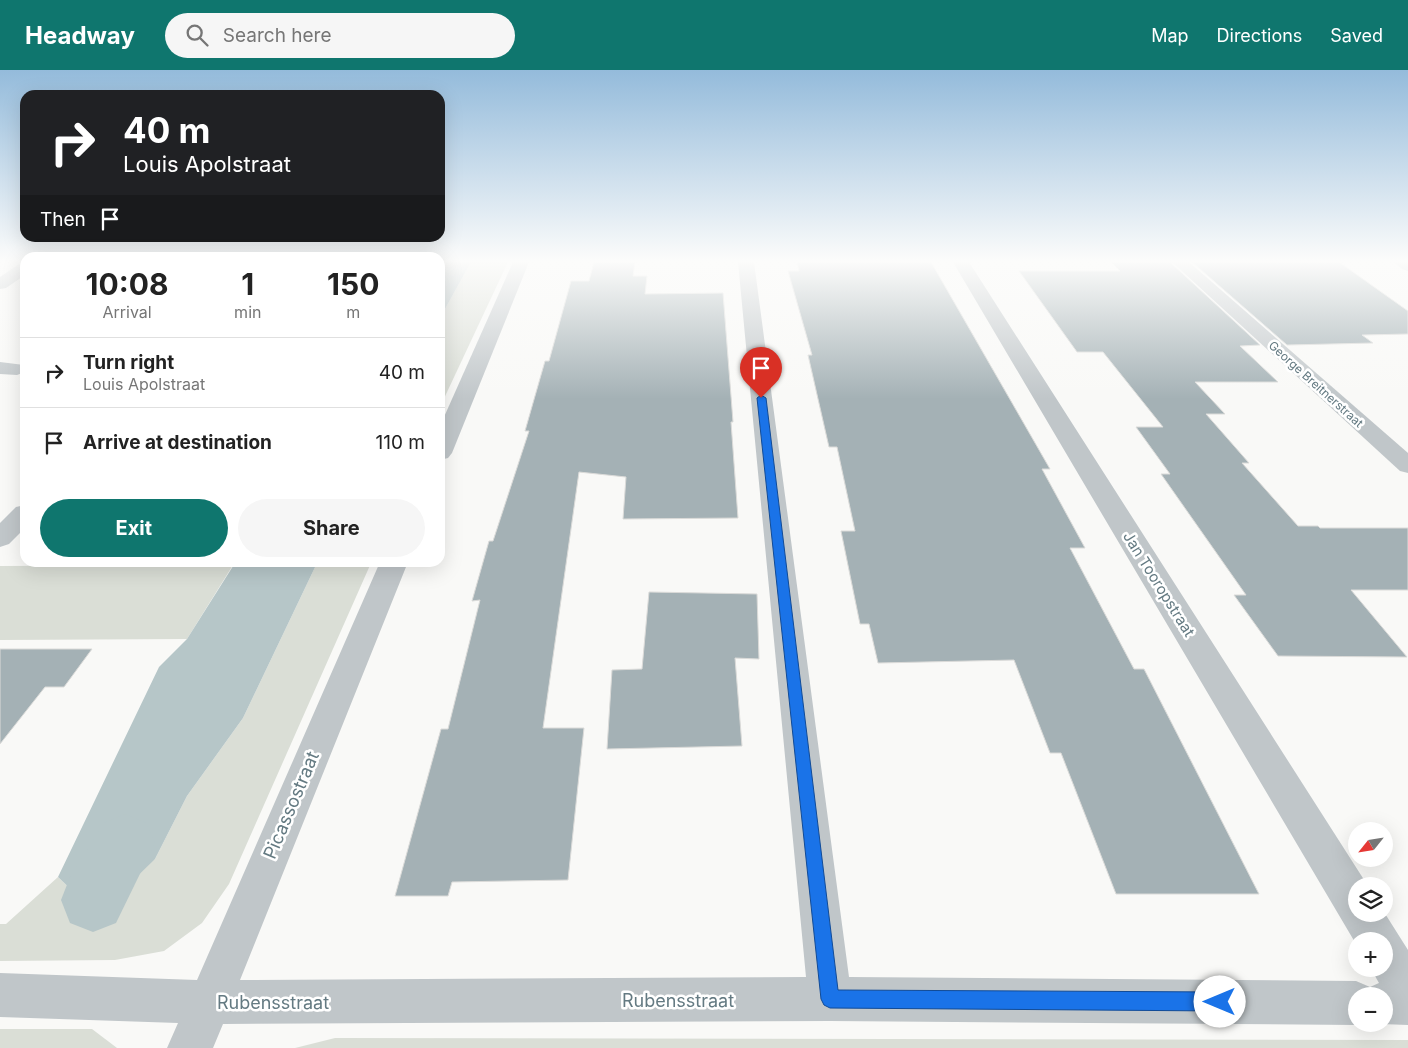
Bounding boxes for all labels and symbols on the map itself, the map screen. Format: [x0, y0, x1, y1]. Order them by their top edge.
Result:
street label: George Breitnerstraat [1266, 338, 1366, 430]
pin [740, 347, 782, 398]
street label: Jan Tooropstraat [1119, 528, 1199, 640]
street label: Picassostraat [259, 748, 323, 862]
north arrow [1348, 822, 1392, 868]
position arrow [1193, 975, 1245, 1027]
street label: Rubensstraat [622, 990, 734, 1011]
street label: Rubensstraat [217, 992, 329, 1013]

